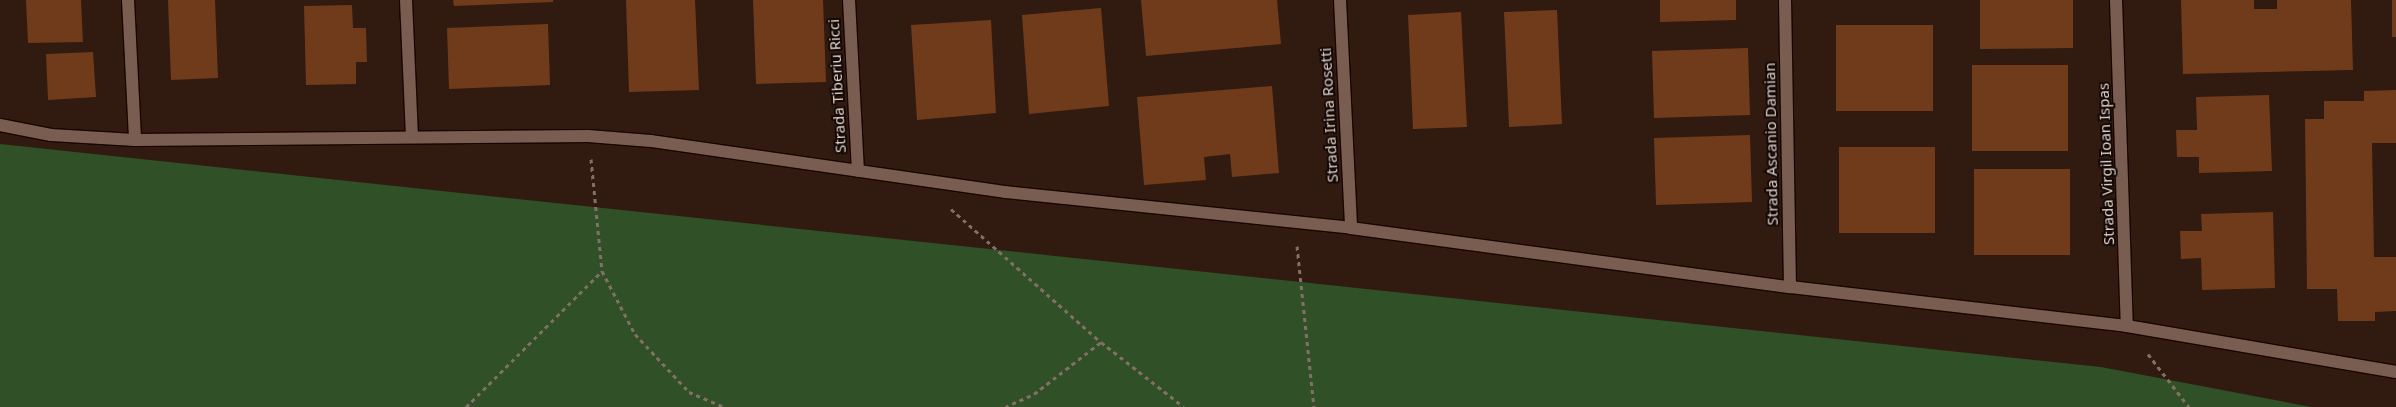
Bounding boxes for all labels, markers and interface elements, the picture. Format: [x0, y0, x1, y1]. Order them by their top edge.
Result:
street label: Strada Tiberiu Ricci [825, 19, 849, 153]
street label: Strada Irina Rosetti [1316, 47, 1342, 183]
street label: Strada Ascanio Damian [1761, 62, 1781, 226]
street label: Strada Virgil Ioan Ispas [2094, 83, 2118, 245]

